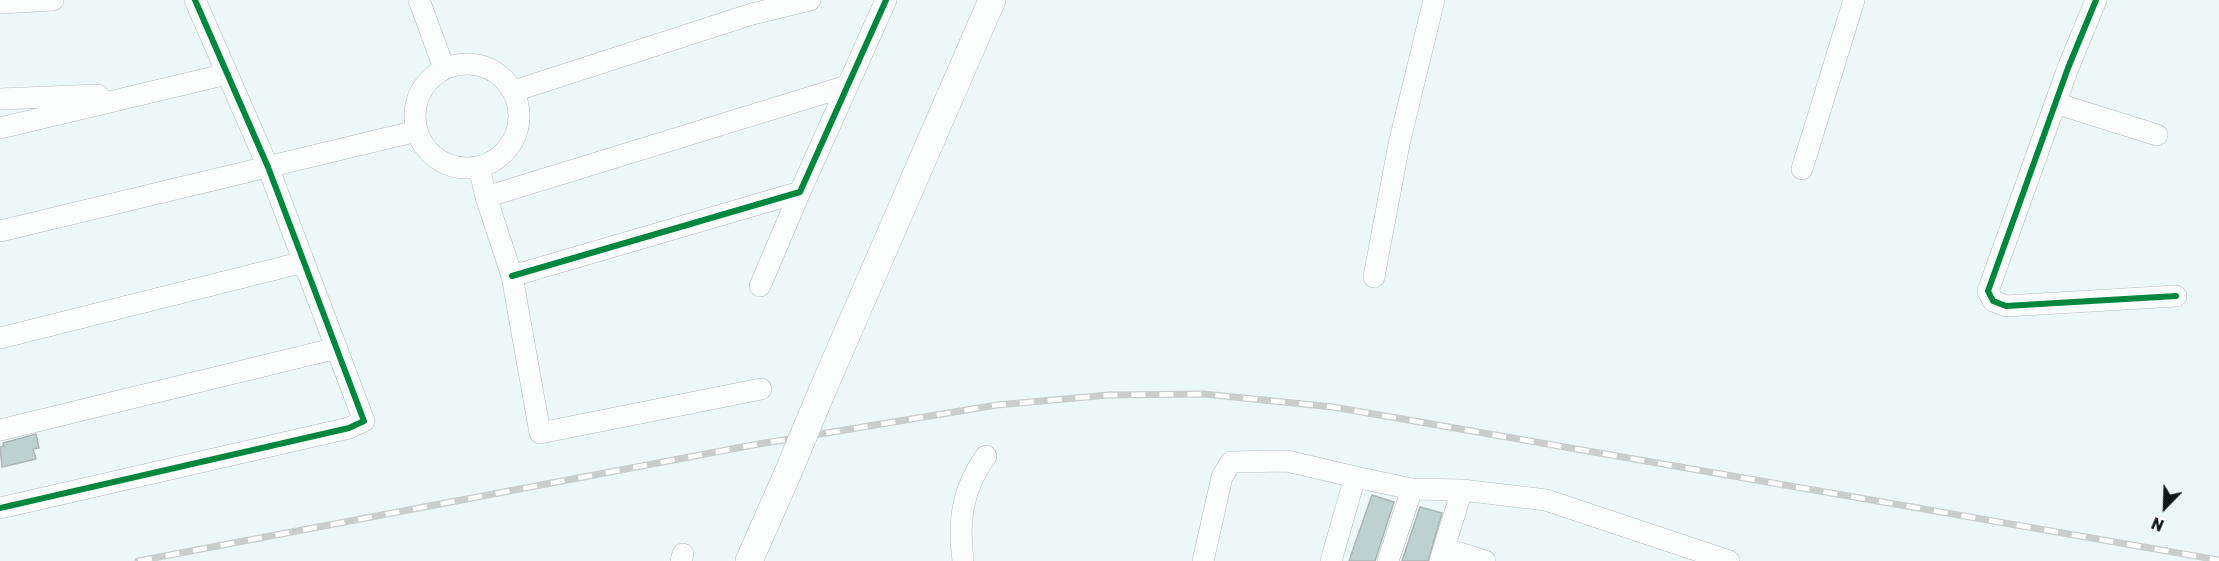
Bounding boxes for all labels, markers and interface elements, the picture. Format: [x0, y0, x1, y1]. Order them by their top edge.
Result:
north arrow [2135, 477, 2195, 537]
text: N [2149, 513, 2167, 535]

